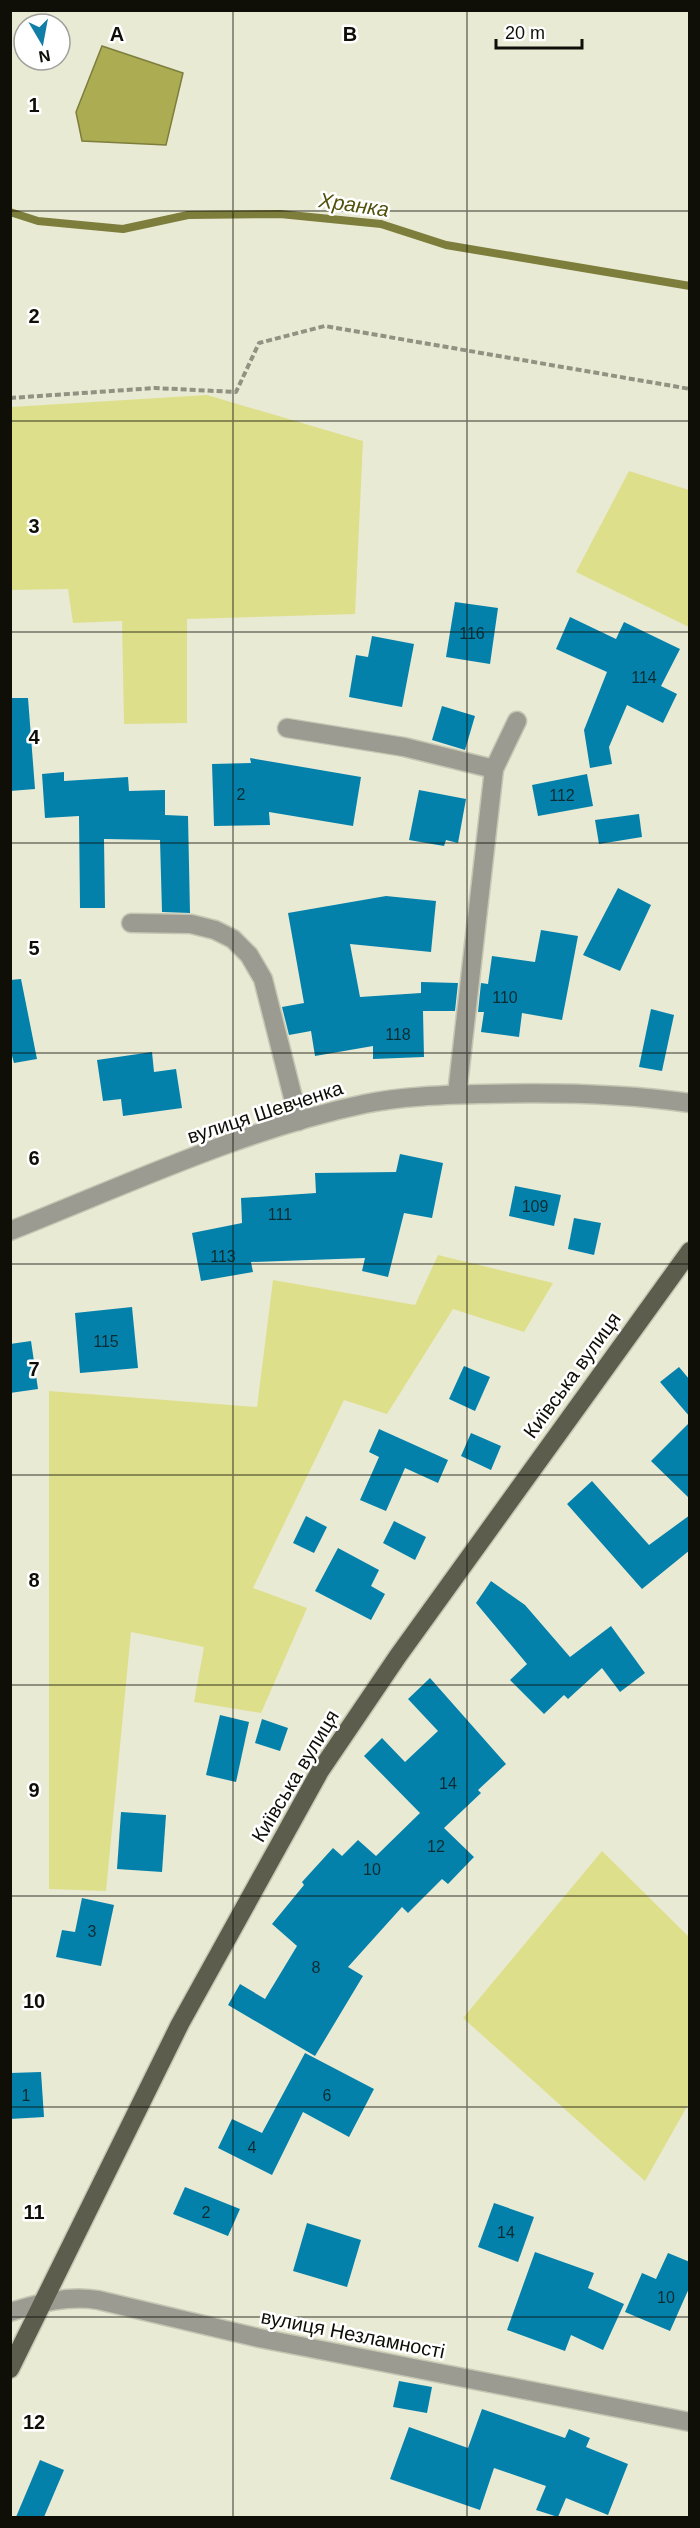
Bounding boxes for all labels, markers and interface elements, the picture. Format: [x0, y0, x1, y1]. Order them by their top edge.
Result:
north arrow [12, 12, 72, 72]
scale bar [496, 12, 582, 50]
text: A [110, 23, 124, 45]
text: B [343, 23, 357, 45]
text: 20 m [505, 23, 545, 43]
text: N [37, 47, 52, 66]
text: 1 [28, 94, 40, 116]
water label: Хранка [317, 188, 391, 221]
text: 2 [28, 305, 40, 327]
text: 3 [28, 515, 40, 537]
house number: 116 [459, 625, 485, 642]
house number: 114 [631, 669, 657, 686]
text: 4 [28, 726, 40, 748]
house number: 2 [237, 786, 246, 803]
house number: 112 [549, 787, 575, 804]
text: 5 [28, 937, 40, 959]
house number: 110 [492, 989, 518, 1006]
house number: 118 [385, 1026, 411, 1043]
street label: вулиця Шевченка [184, 1076, 347, 1148]
text: 6 [28, 1147, 40, 1169]
house number: 109 [522, 1198, 548, 1215]
house number: 111 [268, 1206, 292, 1223]
house number: 113 [210, 1248, 236, 1265]
street label: Київська вулиця [519, 1308, 625, 1442]
house number: 115 [93, 1333, 119, 1350]
text: 7 [28, 1358, 40, 1380]
text: 8 [28, 1569, 40, 1591]
street label: Київська вулиця [247, 1706, 343, 1846]
house number: 14 [439, 1775, 457, 1792]
text: 9 [28, 1779, 40, 1801]
house number: 12 [427, 1838, 445, 1855]
house number: 10 [363, 1861, 381, 1878]
house number: 3 [88, 1923, 97, 1940]
house number: 8 [312, 1959, 321, 1976]
text: 10 [23, 1990, 45, 2012]
house number: 1 [22, 2087, 31, 2104]
house number: 6 [323, 2087, 332, 2104]
house number: 4 [248, 2139, 257, 2156]
text: 11 [23, 2201, 45, 2223]
house number: 2 [202, 2204, 211, 2221]
house number: 14 [497, 2224, 515, 2241]
house number: 10 [657, 2289, 675, 2306]
street label: вулиця Незламності [259, 2305, 447, 2363]
text: 12 [23, 2411, 45, 2433]

